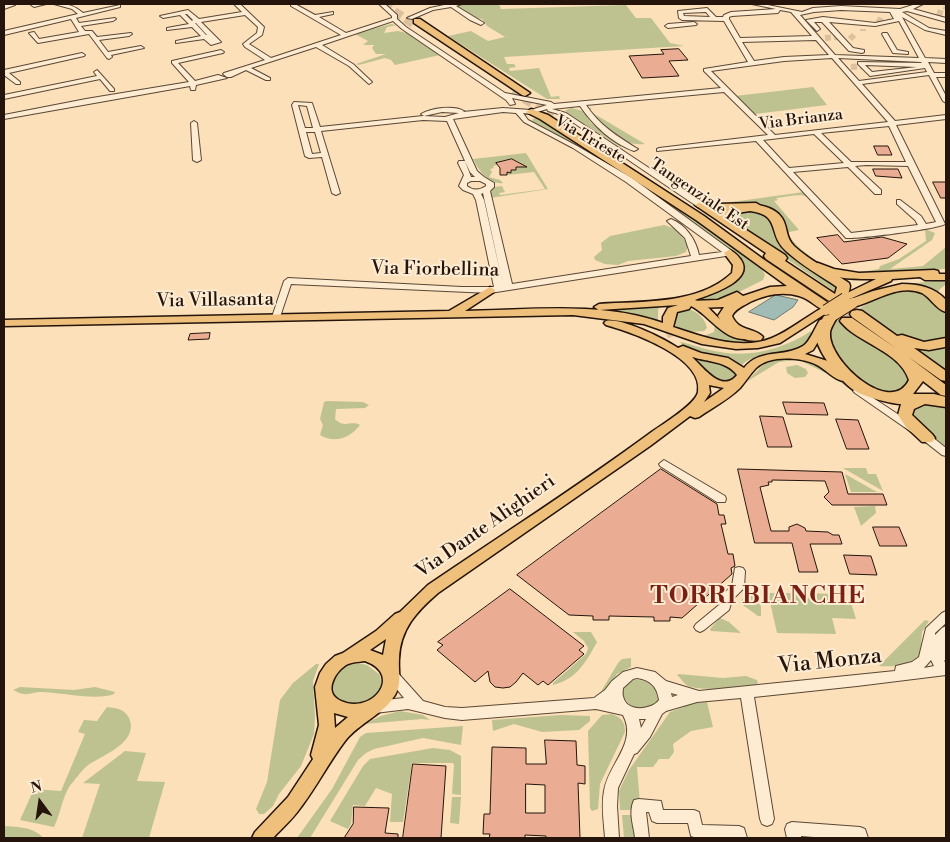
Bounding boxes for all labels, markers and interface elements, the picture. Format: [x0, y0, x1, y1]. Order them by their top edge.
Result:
street label: Via Brianza [758, 105, 844, 135]
street label: Via Trieste [551, 112, 629, 168]
street label: Tangenziale Est [646, 155, 752, 235]
street label: Via Fiorbellina [371, 257, 499, 283]
street label: Via Villasanta [156, 289, 274, 313]
street label: Via Dante Alighieri [412, 470, 560, 584]
district label: TORRI BIANCHE [649, 583, 867, 611]
street label: Via Monza [777, 643, 883, 681]
north arrow [15, 777, 65, 827]
text: N [29, 777, 44, 798]

